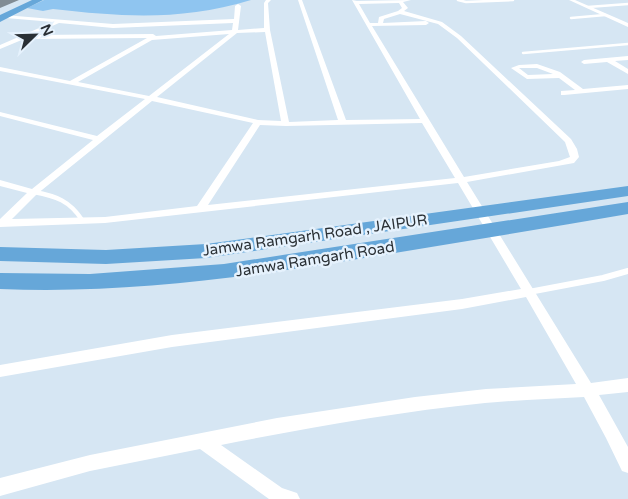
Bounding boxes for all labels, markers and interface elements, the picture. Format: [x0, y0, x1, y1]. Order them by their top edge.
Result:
north arrow [10, 10, 60, 60]
text: N [36, 22, 57, 39]
street label: Jamwa Ramgarh Road , JAIPUR [201, 210, 429, 260]
street label: Jamwa Ramgarh Road [234, 238, 396, 280]

